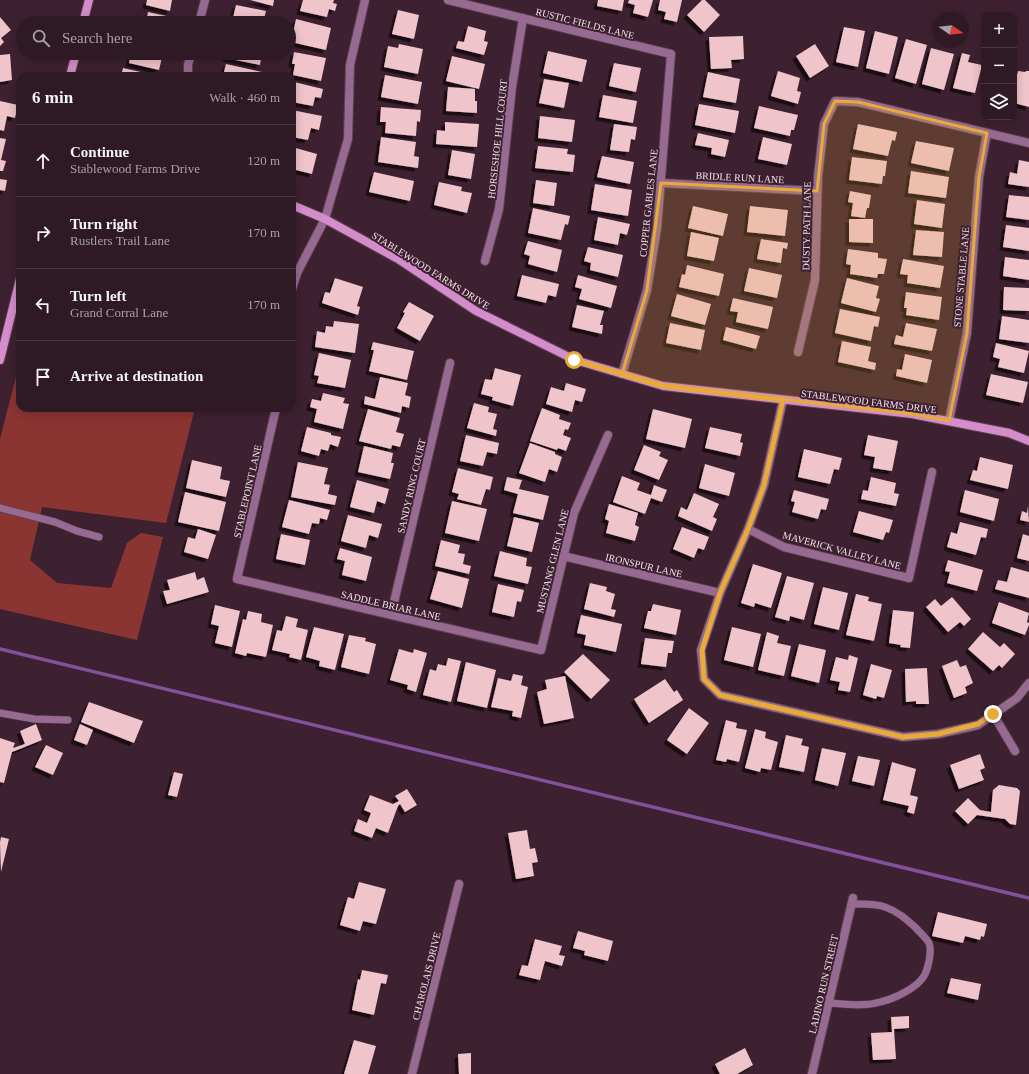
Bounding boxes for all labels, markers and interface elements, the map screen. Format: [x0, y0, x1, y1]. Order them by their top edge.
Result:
street label: RUSTIC FIELDS LANE [534, 6, 635, 41]
north arrow [933, 12, 969, 48]
map controls [981, 12, 1017, 120]
button: + [981, 12, 1017, 48]
search box [16, 16, 296, 60]
icon: search [30, 27, 52, 49]
text: Search here [62, 30, 132, 46]
button: − [981, 48, 1017, 84]
street label: HORSESHOE HILL COURT [486, 79, 509, 199]
button: layers [981, 84, 1017, 120]
text: 6 min [32, 88, 73, 107]
text: Walk · 460 m [209, 90, 280, 105]
text: Continue [70, 144, 129, 160]
street label: COPPER GABLES LANE [637, 149, 660, 258]
icon: ahead [32, 150, 54, 172]
text: 120 m [247, 153, 280, 168]
text: Stablewood Farms Drive [70, 161, 200, 176]
street label: BRIDLE RUN LANE [695, 170, 785, 185]
street label: DUSTY PATH LANE [800, 182, 813, 270]
text: Turn right [70, 216, 137, 232]
icon: right [32, 222, 54, 244]
text: 170 m [247, 225, 280, 240]
street label: STONE STABLE LANE [952, 226, 971, 328]
street label: STABLEWOOD FARMS DRIVE [370, 230, 492, 311]
text: Rustlers Trail Lane [70, 233, 170, 248]
text: Turn left [70, 288, 127, 304]
icon: left [32, 294, 54, 316]
text: 170 m [247, 297, 280, 312]
text: Grand Corral Lane [70, 305, 168, 320]
route start [565, 351, 583, 369]
icon: arrive [32, 366, 54, 388]
text: Arrive at destination [70, 368, 203, 384]
street label: STABLEWOOD FARMS DRIVE [800, 388, 937, 415]
street label: SANDY RING COURT [395, 438, 428, 535]
street label: STABLEPOINT LANE [231, 443, 264, 539]
street label: MUSTANG GLEN LANE [534, 508, 571, 614]
street label: MAVERICK VALLEY LANE [782, 529, 902, 572]
street label: IRONSPUR LANE [604, 551, 683, 580]
street label: SADDLE BRIAR LANE [340, 589, 442, 622]
route end [984, 705, 1002, 723]
street label: CHAROLAIS DRIVE [410, 931, 443, 1021]
street label: LADINO RUN STREET [807, 934, 840, 1035]

